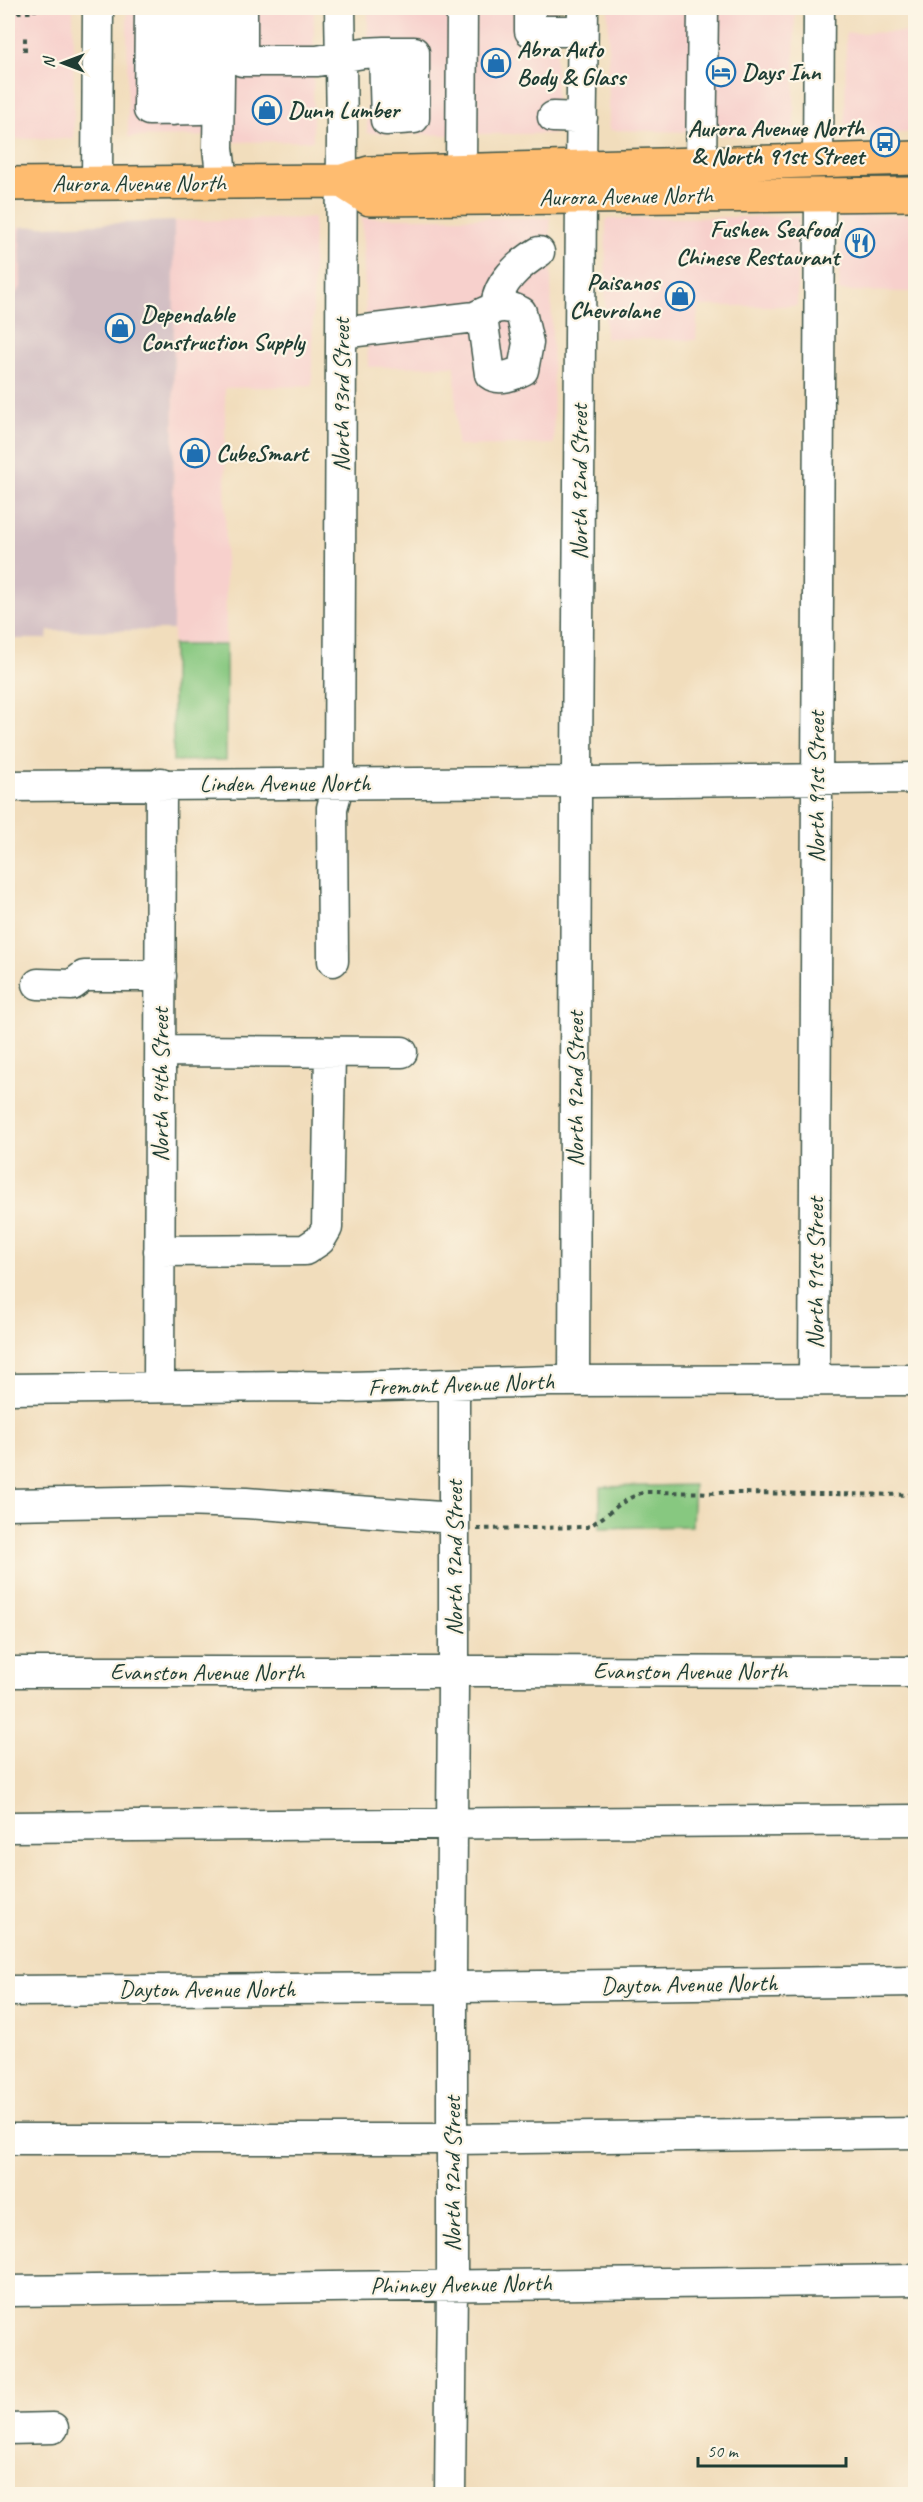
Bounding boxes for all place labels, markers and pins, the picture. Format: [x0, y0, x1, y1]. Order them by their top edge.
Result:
place label: Abra Auto Body & Glass [517, 34, 628, 92]
shop icon: Abra Auto Body & Glass [480, 47, 512, 79]
hotel icon: Days Inn [705, 56, 737, 88]
place label: Days Inn [742, 57, 822, 87]
shop icon: Dunn Lumber [251, 94, 283, 126]
place label: Dunn Lumber [288, 95, 401, 125]
place label: Aurora Avenue North & North 91st Street [688, 113, 867, 171]
bus stop icon: Aurora Avenue North & North 91st Street [869, 126, 901, 158]
place label: Fushen Seafood Chinese Restaurant [676, 214, 843, 272]
restaurant icon: Fushen Seafood Chinese Restaurant [844, 227, 876, 259]
place label: Paisanos Chevrolane [570, 267, 662, 325]
shop icon: Paisanos Chevrolane [664, 280, 696, 312]
place label: Dependable Construction Supply [141, 299, 306, 357]
shop icon: Dependable Construction Supply [104, 312, 136, 344]
shop icon: CubeSmart [179, 437, 211, 469]
place label: CubeSmart [216, 438, 311, 468]

